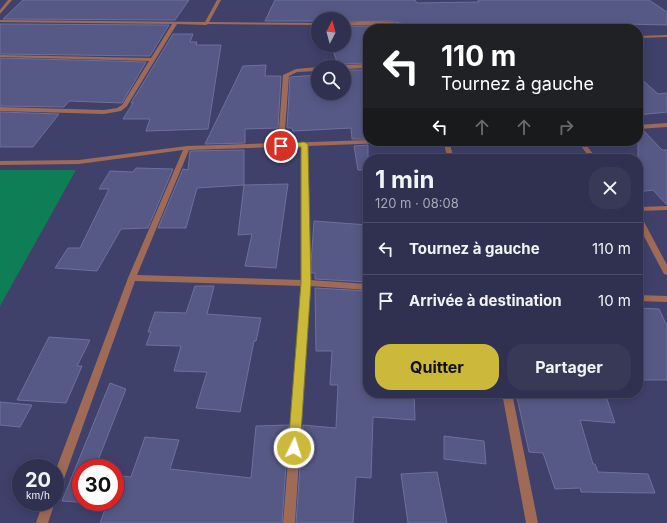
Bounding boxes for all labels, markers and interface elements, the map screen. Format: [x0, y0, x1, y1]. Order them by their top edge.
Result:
north arrow [311, 12, 351, 52]
map controls [311, 12, 351, 100]
text: 110 m [441, 39, 516, 73]
icon: left [375, 40, 427, 92]
button: search [311, 60, 351, 100]
text: Tournez à gauche [441, 73, 594, 94]
icon: left [429, 116, 451, 138]
icon: ahead [471, 116, 493, 138]
icon: ahead [513, 116, 535, 138]
icon: right [555, 116, 577, 138]
pin [264, 129, 298, 163]
icon: arrive [270, 135, 292, 157]
text: 1 min [375, 165, 434, 194]
button: close [589, 167, 631, 209]
text: 120 m · 08:08 [375, 195, 459, 211]
icon: left [375, 238, 397, 260]
text: Tournez à gauche [409, 239, 540, 258]
text: 110 m [592, 239, 631, 258]
icon: arrive [375, 290, 397, 312]
text: Arrivée à destination [409, 291, 562, 310]
text: 10 m [598, 291, 631, 310]
button: Quitter [375, 344, 499, 390]
button: Partager [507, 344, 631, 390]
position arrow [273, 427, 315, 469]
speed limit sign: 30 [72, 459, 124, 511]
text: 20 [25, 468, 51, 492]
text: km/h [26, 489, 50, 501]

